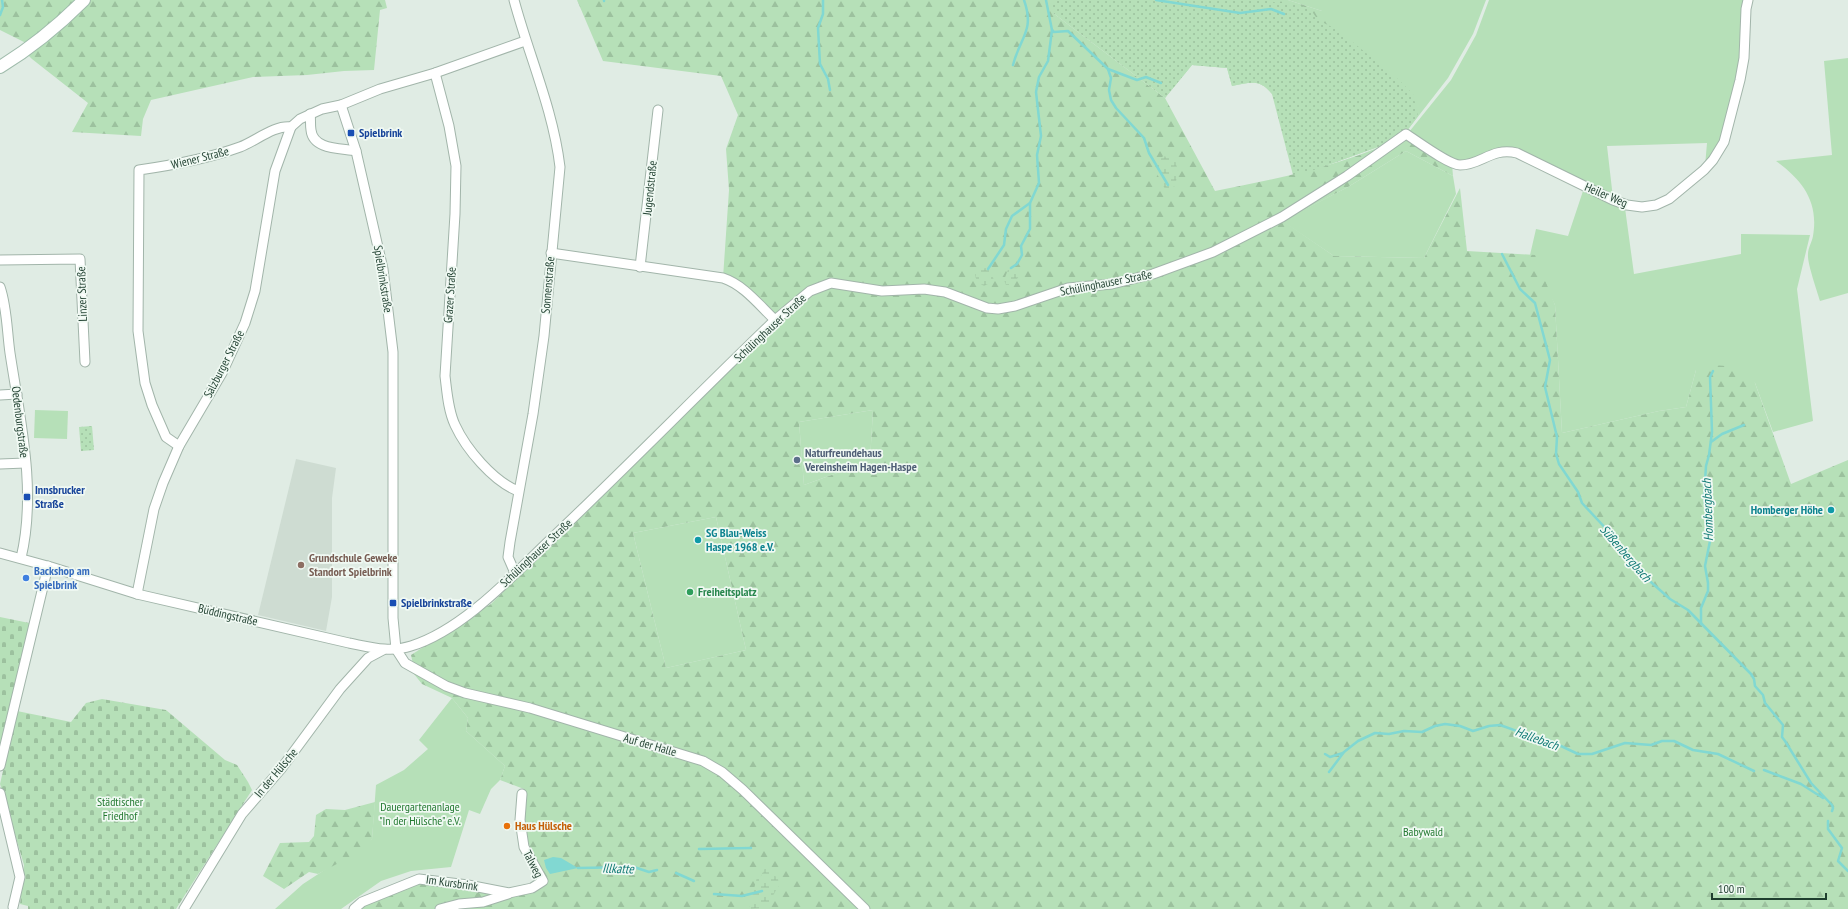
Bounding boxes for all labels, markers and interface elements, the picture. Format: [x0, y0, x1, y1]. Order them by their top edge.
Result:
place label: Spielbrink [359, 125, 402, 140]
marker: Spielbrink [346, 128, 356, 138]
street label: Wiener Straße [169, 143, 230, 172]
street label: Jugendstraße [639, 160, 660, 217]
street label: Heiler Weg [1583, 179, 1630, 210]
street label: Spielbrinkstraße [371, 244, 396, 314]
street label: Sonnenstraße [538, 256, 557, 314]
street label: Linzer Straße [73, 266, 90, 322]
street label: Grazer Straße [440, 266, 459, 324]
street label: Schülinghauser Straße [1059, 266, 1153, 299]
street label: Schülinghauser Straße [730, 290, 809, 365]
street label: Salzburger Straße [200, 327, 247, 400]
street label: Oedenburgstraße [9, 385, 32, 459]
place label: Naturfreundehaus Vereinsheim Hagen-Haspe [804, 445, 917, 474]
marker: Naturfreundehaus Vereinsheim Hagen-Haspe [792, 455, 802, 465]
water label: Hombergbach [1698, 477, 1717, 541]
place label: Innsbrucker Straße [35, 482, 85, 511]
marker: Innsbrucker Straße [22, 492, 32, 502]
place label: Homberger Höhe [1751, 502, 1823, 517]
marker: Homberger Höhe [1826, 505, 1836, 515]
street label: Schülinghauser Straße [496, 515, 575, 590]
water label: Süßenbergbach [1596, 521, 1656, 586]
place label: SG Blau-Weiss Haspe 1968 e.V. [706, 525, 775, 554]
marker: SG Blau-Weiss Haspe 1968 e.V. [693, 535, 703, 545]
place label: Grundschule Geweke Standort Spielbrink [309, 550, 397, 579]
marker: Grundschule Geweke Standort Spielbrink [296, 560, 306, 570]
place label: Backshop am Spielbrink [34, 563, 90, 592]
marker: Backshop am Spielbrink [21, 573, 31, 583]
place label: Freiheitsplatz [698, 584, 757, 599]
marker: Freiheitsplatz [685, 587, 695, 597]
place label: Spielbrinkstraße [401, 595, 472, 610]
marker: Spielbrinkstraße [388, 598, 398, 608]
street label: Büddingstraße [197, 600, 259, 629]
water label: Hallebach [1513, 723, 1562, 755]
street label: Auf der Halle [622, 730, 678, 759]
street label: In der Hülsche [251, 745, 301, 800]
park label: Städtischer Friedhof [97, 794, 144, 823]
park label: Dauergartenanlage "In der Hülsche" e.V. [379, 799, 461, 828]
place label: Haus Hülsche [515, 818, 572, 833]
marker: Haus Hülsche [502, 821, 512, 831]
park label: Babywald [1403, 824, 1443, 839]
street label: Talweg [520, 847, 547, 880]
water label: Illkatte [602, 859, 636, 878]
street label: Im Kursbrink [425, 871, 479, 894]
scale bar [1712, 875, 1826, 901]
text: 100 m [1718, 881, 1745, 896]

